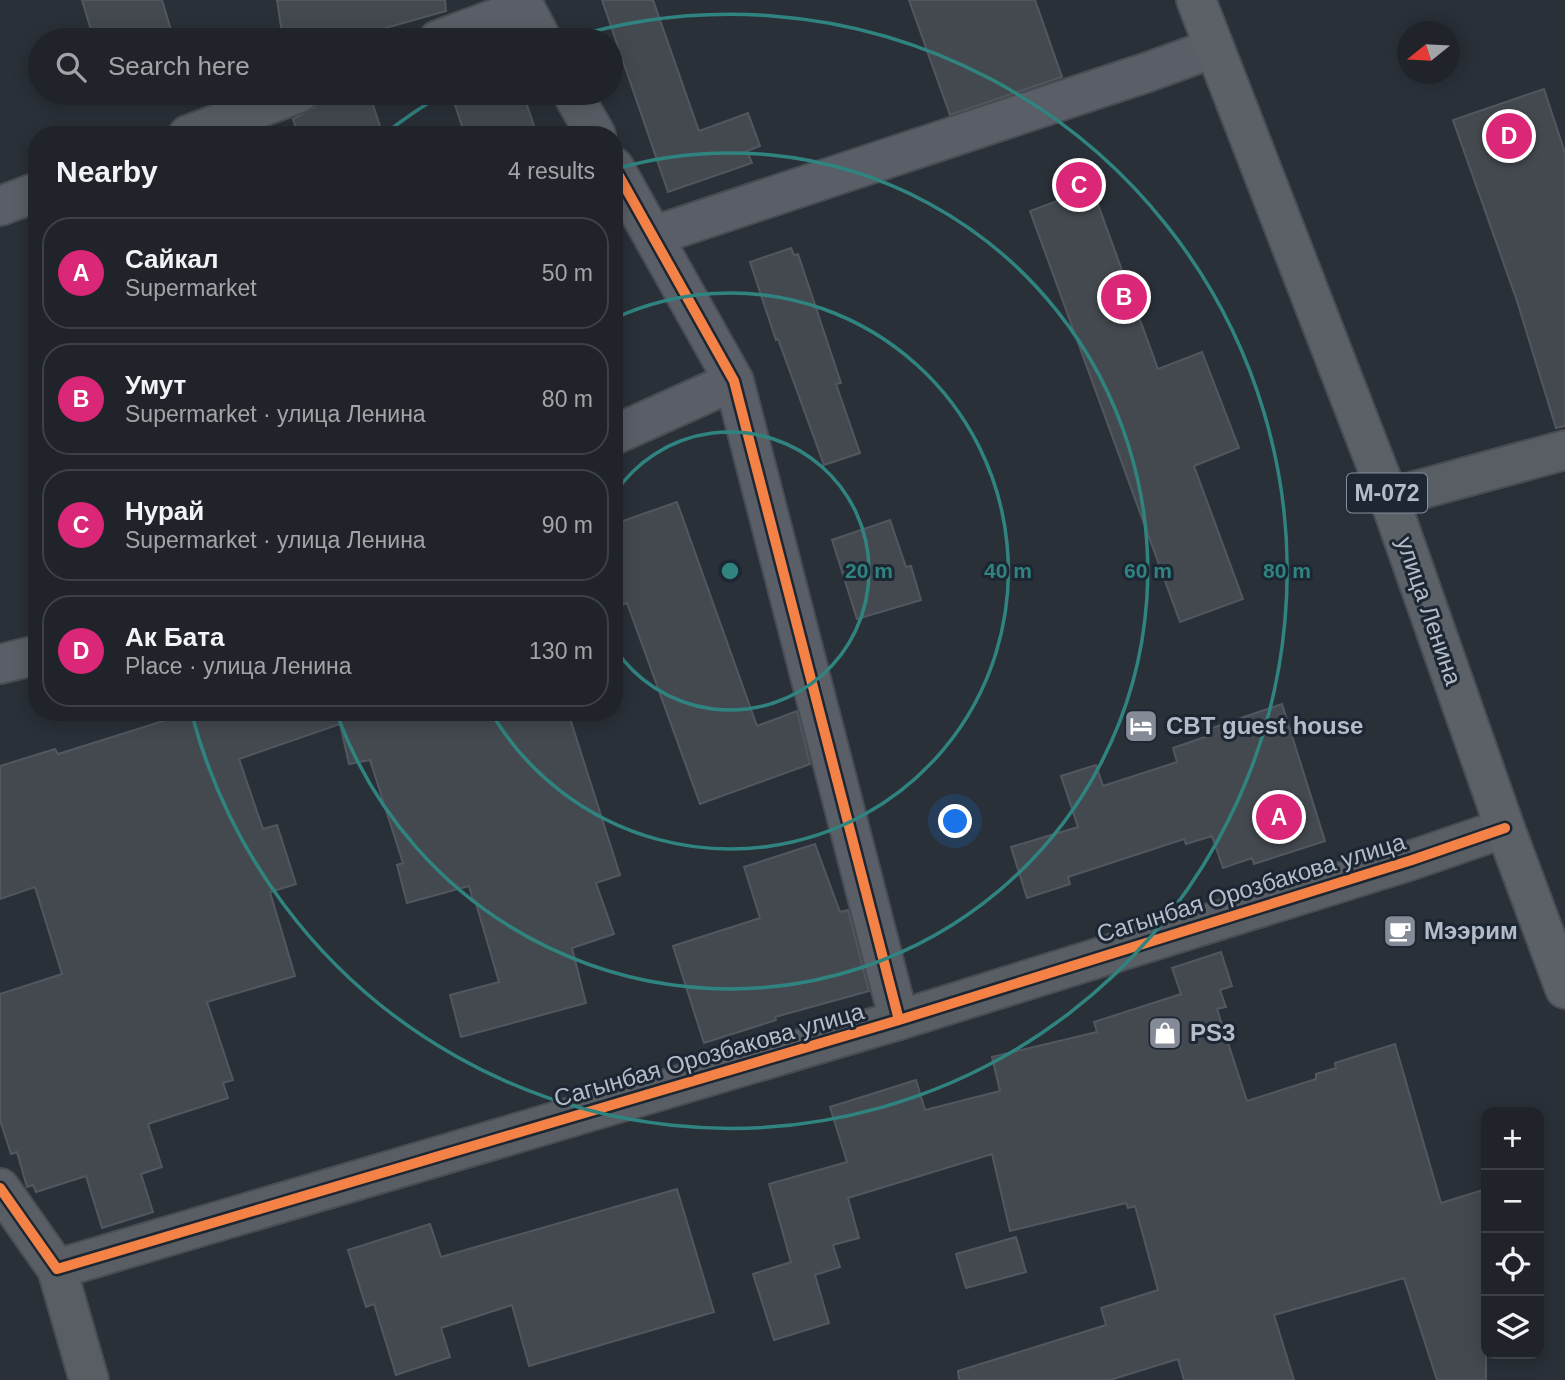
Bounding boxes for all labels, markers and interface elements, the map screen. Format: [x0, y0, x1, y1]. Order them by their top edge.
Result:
north arrow [1397, 21, 1460, 84]
search box [28, 28, 623, 105]
icon: search [52, 48, 90, 86]
text: Search here [108, 51, 250, 81]
pin: D [1486, 110, 1532, 162]
text: Nearby [56, 155, 158, 188]
text: 4 results [508, 158, 595, 184]
pin: C [1056, 159, 1102, 211]
text: Сайкал [125, 244, 219, 274]
text: A [73, 260, 89, 286]
text: 50 m [542, 260, 593, 286]
pin: B [1101, 271, 1147, 323]
text: Supermarket [125, 275, 257, 301]
text: Умут [125, 370, 186, 400]
text: B [73, 386, 89, 412]
text: 80 m [542, 386, 593, 412]
text: Supermarket · улица Ленина [125, 401, 426, 427]
road number: М-072 [1347, 474, 1427, 512]
text: Нурай [125, 496, 204, 526]
text: C [73, 512, 89, 538]
text: 90 m [542, 512, 593, 538]
text: Supermarket · улица Ленина [125, 527, 426, 553]
street label: улица Ленина [1391, 533, 1468, 689]
centre of rings [718, 559, 742, 583]
text: 20 m [845, 559, 893, 582]
text: 40 m [984, 559, 1032, 582]
text: 60 m [1124, 559, 1172, 582]
text: 80 m [1263, 559, 1311, 582]
text: Ак Бата [125, 622, 224, 652]
text: D [73, 638, 89, 664]
text: 130 m [529, 638, 593, 664]
text: Place · улица Ленина [125, 653, 352, 679]
hotel icon: CBT guest house [1122, 707, 1160, 745]
place label: CBT guest house [1166, 712, 1363, 739]
pin: A [1256, 791, 1302, 843]
your location [938, 804, 972, 838]
street label: Сагынбая Орозбакова улица [1093, 827, 1409, 947]
cafe icon: Мээрим [1381, 912, 1419, 950]
place label: Мээрим [1424, 917, 1518, 944]
street label: Сагынбая Орозбакова улица [551, 997, 868, 1112]
shop icon: PS3 [1146, 1014, 1184, 1052]
place label: PS3 [1190, 1019, 1235, 1046]
map controls [1481, 1107, 1544, 1359]
button: + [1481, 1107, 1544, 1170]
button: − [1481, 1170, 1544, 1233]
button: locate [1481, 1233, 1544, 1296]
button: layers [1481, 1296, 1544, 1359]

